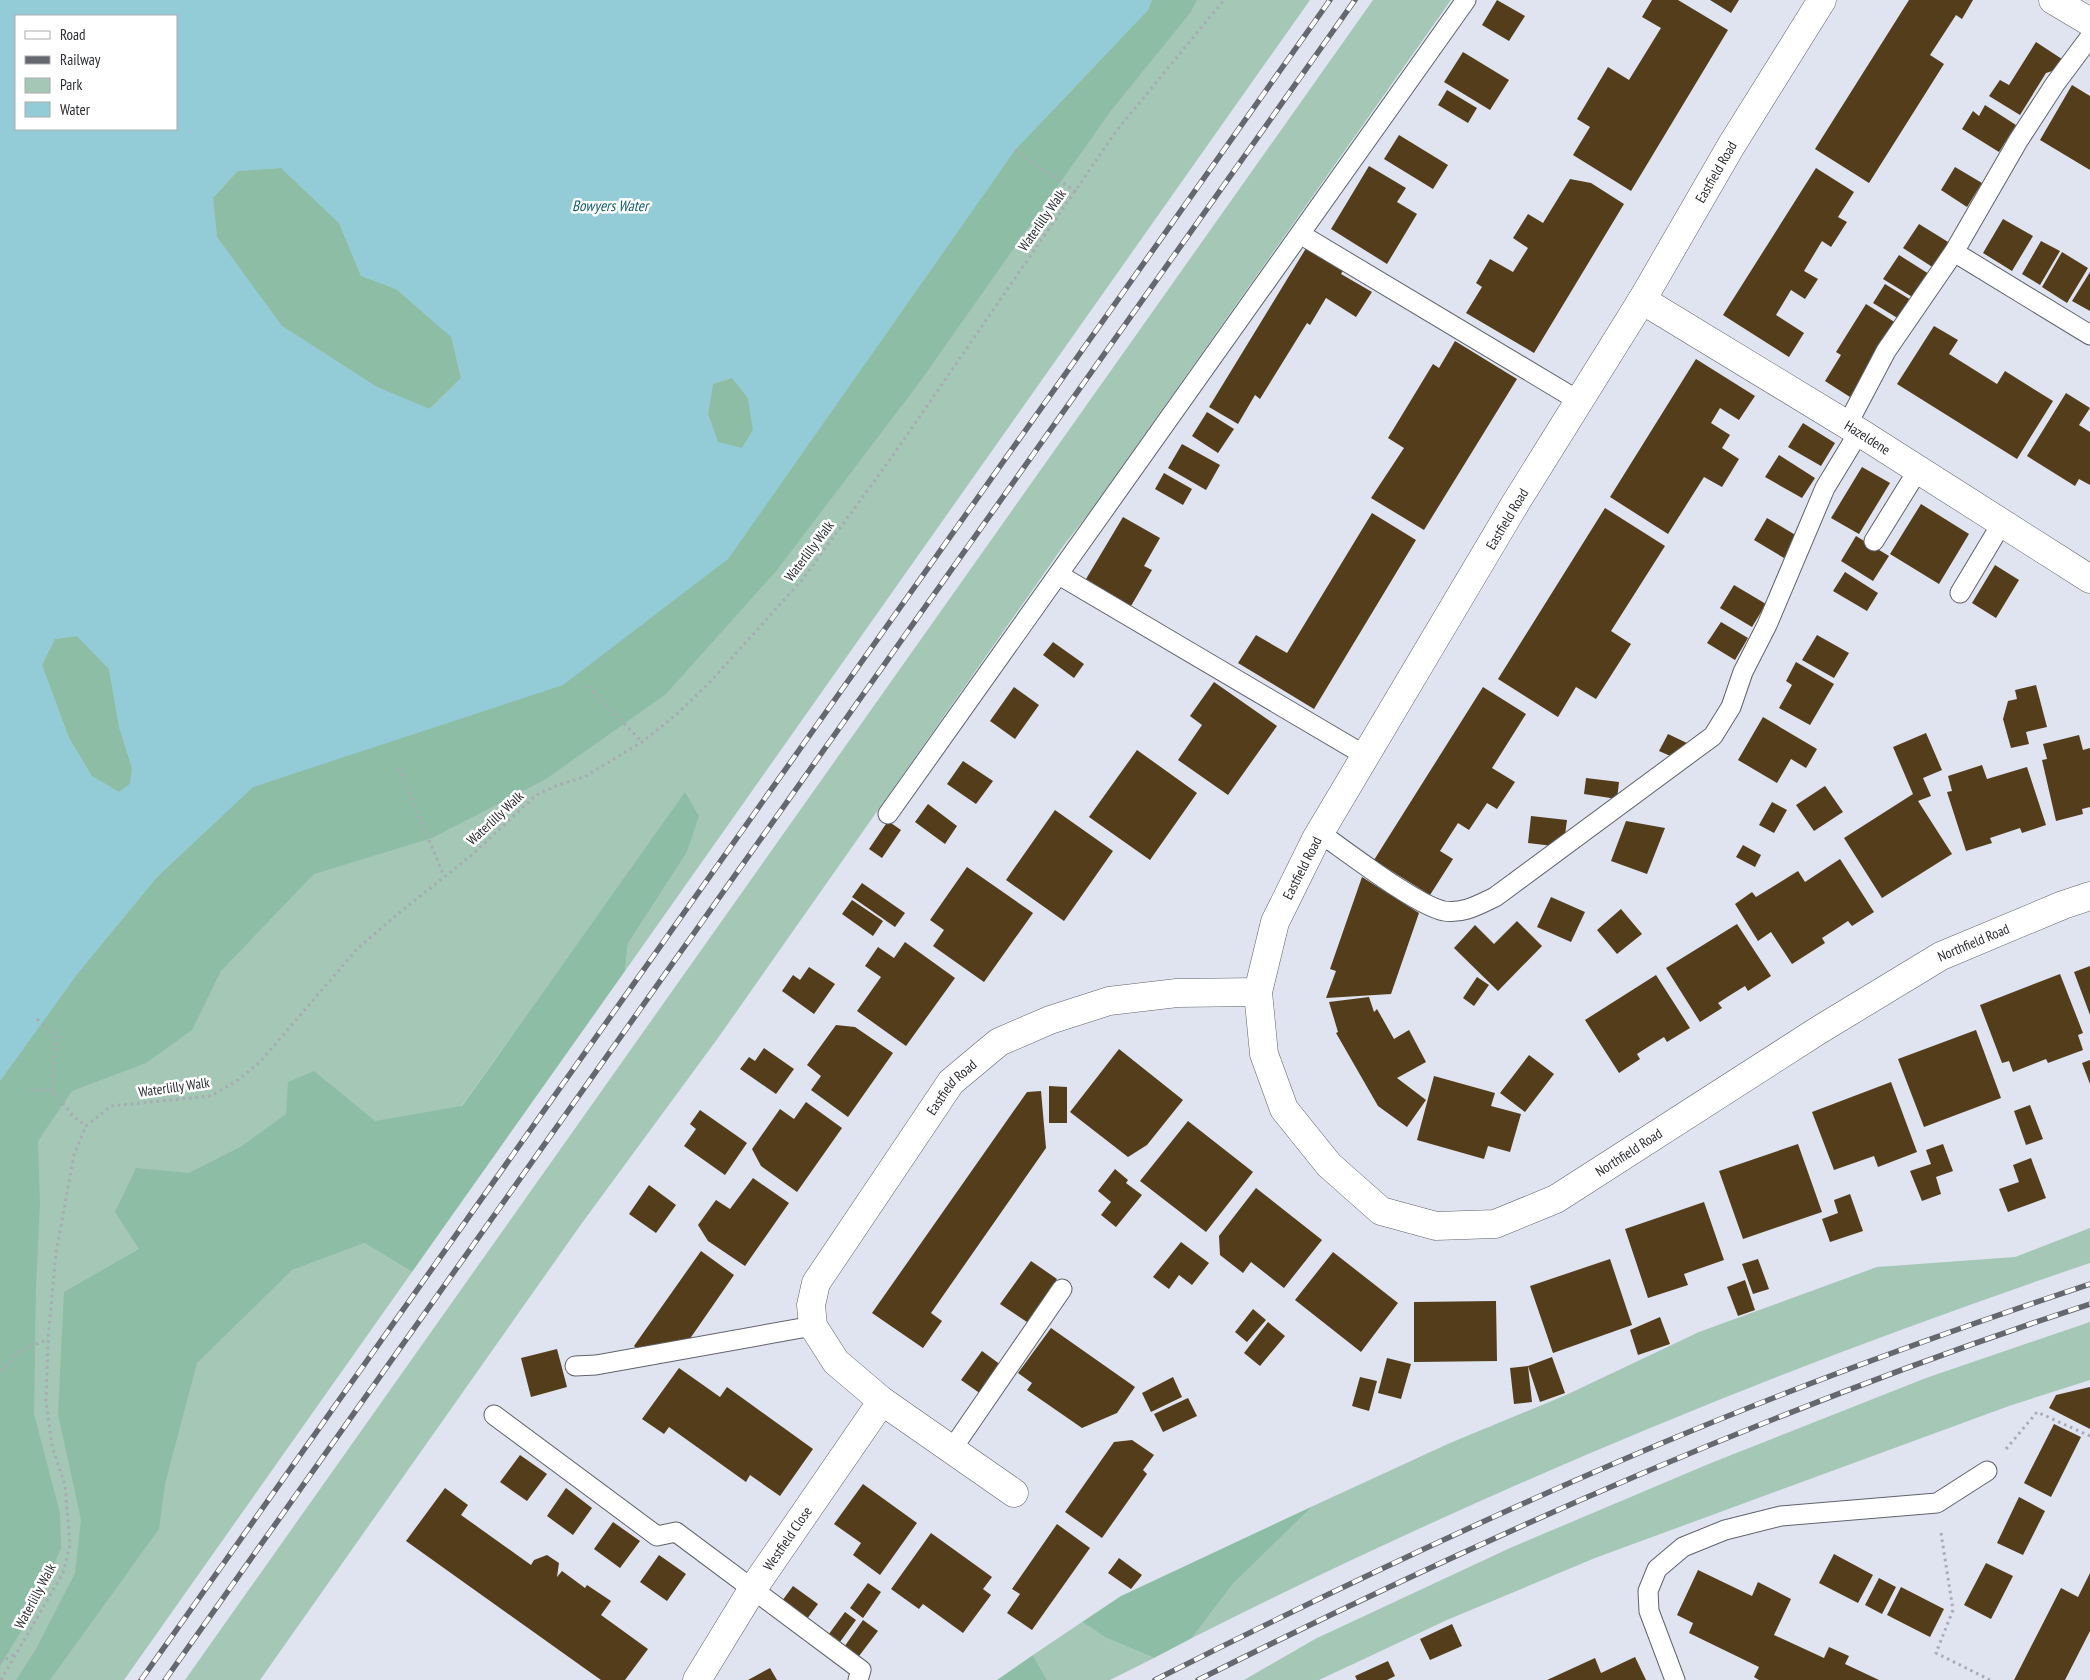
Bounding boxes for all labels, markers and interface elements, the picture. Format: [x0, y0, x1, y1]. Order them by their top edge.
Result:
legend [15, 15, 178, 130]
text: Road [60, 25, 86, 44]
text: Railway [60, 50, 101, 69]
text: Park [60, 75, 82, 94]
text: Water [60, 100, 91, 119]
street label: Eastfield Road [1691, 138, 1741, 206]
street label: Waterlilly Walk [1014, 185, 1070, 254]
water label: Bowyers Water [572, 196, 650, 215]
street label: Hazeldene [1841, 416, 1894, 459]
street label: Eastfield Road [1482, 485, 1532, 553]
street label: Waterlilly Walk [780, 517, 838, 585]
street label: Waterlilly Walk [463, 787, 528, 849]
street label: Eastfield Road [1278, 834, 1326, 902]
street label: Northfield Road [1935, 919, 2012, 965]
street label: Eastfield Road [922, 1056, 980, 1118]
street label: Waterlilly Walk [137, 1073, 211, 1101]
street label: Northfield Road [1592, 1124, 1666, 1180]
street label: Westfield Close [759, 1503, 816, 1574]
street label: Waterlilly Walk [10, 1560, 60, 1632]

